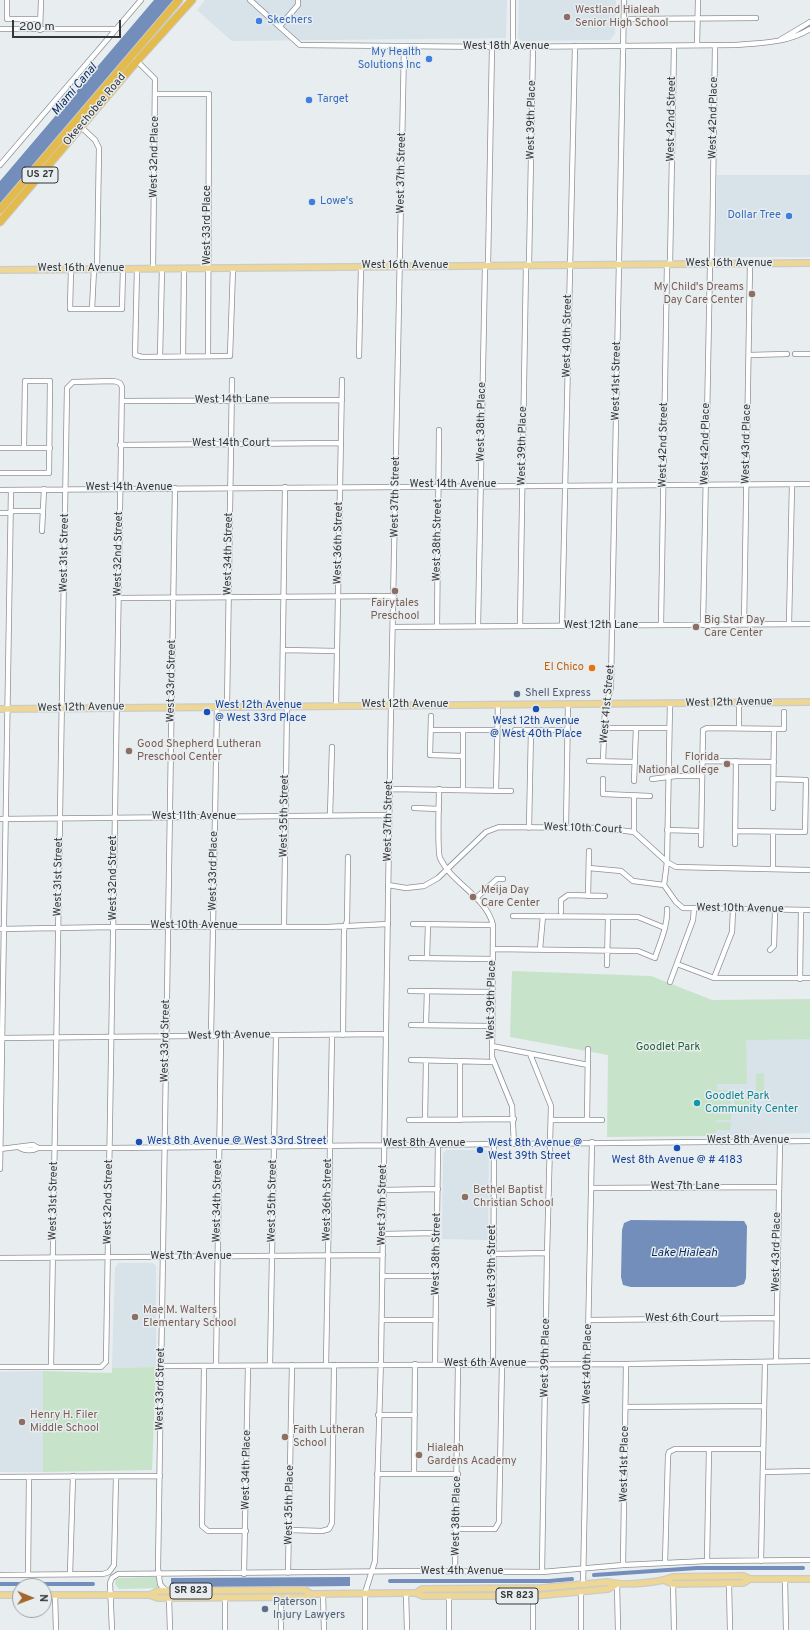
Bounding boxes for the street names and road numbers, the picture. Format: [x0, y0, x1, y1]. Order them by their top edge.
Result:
street label: West 18th Avenue [463, 40, 549, 54]
street label: Okeechobee Road [61, 71, 129, 149]
street label: West 42nd Street [665, 76, 679, 162]
street label: West 42nd Place [707, 77, 721, 159]
street label: West 39th Place [525, 80, 539, 160]
street label: West 32nd Place [148, 116, 162, 198]
street label: West 37th Street [395, 132, 409, 214]
road number: US 27 [22, 167, 58, 183]
street label: West 33rd Place [201, 185, 215, 265]
street label: West 16th Avenue [686, 257, 772, 271]
street label: West 16th Avenue [362, 259, 448, 273]
street label: West 16th Avenue [38, 262, 124, 276]
street label: West 40th Street [561, 294, 575, 378]
street label: West 41st Street [610, 341, 624, 421]
street label: West 38th Place [475, 382, 489, 462]
street label: West 14th Lane [195, 393, 269, 407]
street label: West 42nd Street [657, 402, 671, 488]
street label: West 42nd Place [699, 403, 713, 485]
street label: West 43rd Place [740, 404, 754, 484]
street label: West 39th Place [516, 406, 530, 486]
street label: West 14th Court [192, 437, 270, 451]
street label: West 37th Street [389, 456, 403, 538]
street label: West 14th Avenue [410, 478, 496, 492]
street label: West 14th Avenue [86, 481, 172, 495]
street label: West 38th Street [431, 499, 445, 581]
street label: West 36th Street [332, 501, 346, 585]
street label: West 32nd Street [112, 511, 126, 597]
street label: West 34th Street [222, 512, 236, 596]
street label: West 31st Street [58, 513, 72, 593]
street label: West 12th Lane [564, 619, 638, 633]
street label: West 33rd Street [165, 639, 179, 723]
street label: West 41st Street [598, 664, 618, 744]
street label: West 12th Avenue [685, 696, 773, 710]
street label: West 12th Avenue [362, 698, 448, 712]
street label: West 12th Avenue [37, 701, 125, 715]
street label: West 35th Street [278, 774, 292, 858]
street label: West 37th Street [382, 780, 396, 862]
street label: West 11th Avenue [152, 810, 236, 824]
street label: West 10th Court [543, 821, 623, 837]
street label: West 33rd Place [207, 831, 221, 911]
street label: West 32nd Street [107, 835, 121, 921]
street label: West 31st Street [52, 837, 66, 917]
street label: West 10th Avenue [696, 902, 784, 916]
street label: West 10th Avenue [150, 919, 238, 933]
street label: West 39th Place [485, 960, 499, 1040]
street label: West 33rd Street [159, 999, 173, 1083]
street label: West 9th Avenue [188, 1029, 270, 1043]
street label: West 8th Avenue [707, 1134, 789, 1148]
street label: West 8th Avenue [383, 1137, 465, 1151]
street label: West 36th Street [321, 1158, 335, 1242]
street label: West 32nd Street [102, 1159, 116, 1245]
street label: West 34th Street [211, 1159, 225, 1243]
street label: West 35th Street [266, 1159, 280, 1243]
street label: West 31st Street [47, 1161, 61, 1241]
street label: West 37th Street [376, 1164, 390, 1246]
street label: West 7th Lane [650, 1180, 720, 1194]
street label: West 43rd Place [770, 1212, 784, 1292]
street label: West 38th Street [430, 1213, 444, 1295]
street label: West 39th Street [486, 1225, 500, 1307]
street label: West 7th Avenue [150, 1250, 232, 1264]
street label: West 6th Court [645, 1312, 719, 1326]
street label: West 39th Place [539, 1318, 553, 1398]
street label: West 40th Place [581, 1324, 595, 1404]
street label: West 33rd Street [154, 1347, 168, 1431]
street label: West 6th Avenue [444, 1357, 526, 1371]
street label: West 41st Place [618, 1426, 632, 1502]
street label: West 34th Place [240, 1430, 254, 1510]
street label: West 35th Place [283, 1465, 297, 1545]
street label: West 38th Place [450, 1476, 464, 1556]
street label: West 4th Avenue [421, 1565, 503, 1579]
road number: SR 823 [170, 1583, 212, 1599]
road number: SR 823 [496, 1588, 538, 1604]

